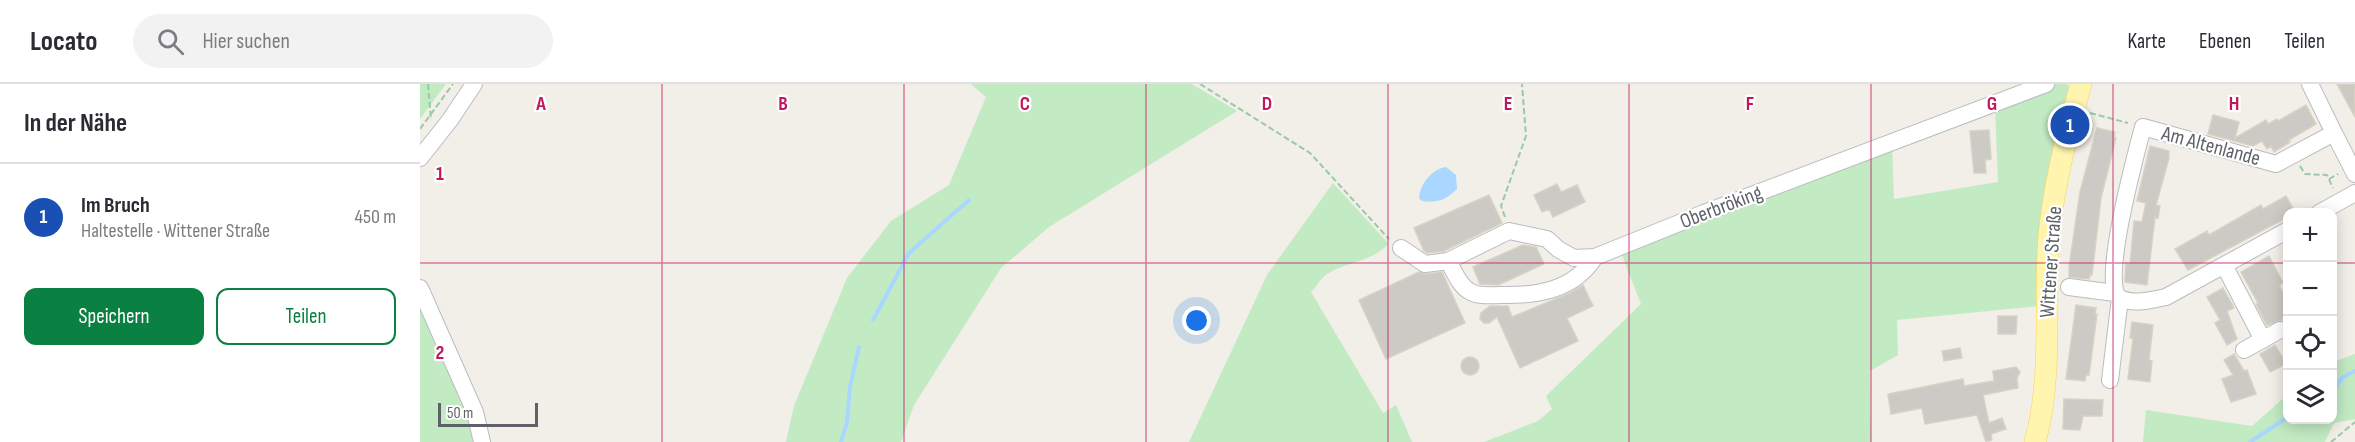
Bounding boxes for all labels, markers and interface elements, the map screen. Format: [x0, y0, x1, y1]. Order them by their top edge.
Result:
search box [133, 14, 553, 68]
text: Locato [30, 25, 97, 58]
icon: search [154, 25, 187, 58]
text: Hier suchen [202, 28, 290, 55]
text: Karte [2128, 29, 2166, 54]
text: Ebenen [2199, 29, 2251, 54]
text: Teilen [2284, 29, 2325, 54]
text: A [535, 92, 546, 116]
text: B [778, 92, 788, 116]
text: C [1020, 92, 1030, 116]
text: D [1262, 92, 1272, 116]
text: E [1504, 92, 1512, 116]
text: F [1746, 92, 1754, 116]
text: G [1987, 92, 1997, 116]
text: H [2229, 92, 2239, 116]
pin: 1 [2050, 102, 2090, 147]
text: In der Nähe [24, 108, 127, 139]
street label: Am Altenlande [2158, 121, 2263, 171]
text: 1 [436, 162, 444, 186]
street label: Oberbröking [1676, 180, 1766, 234]
text: Im Bruch [81, 192, 150, 219]
text: 1 [40, 205, 47, 229]
text: 450 m [355, 205, 396, 229]
street label: Wittener Straße [2035, 205, 2067, 319]
map controls [2283, 208, 2337, 424]
button: + [2283, 208, 2337, 262]
text: Haltestelle · Wittener Straße [81, 219, 270, 243]
button: − [2283, 262, 2337, 316]
button: Speichern [24, 288, 204, 345]
button: Teilen [216, 288, 396, 345]
your location [1182, 306, 1211, 335]
button: locate [2283, 316, 2337, 370]
text: 2 [436, 341, 444, 365]
button: layers [2283, 370, 2337, 424]
scale bar [438, 400, 538, 428]
text: 50 m [447, 404, 473, 423]

